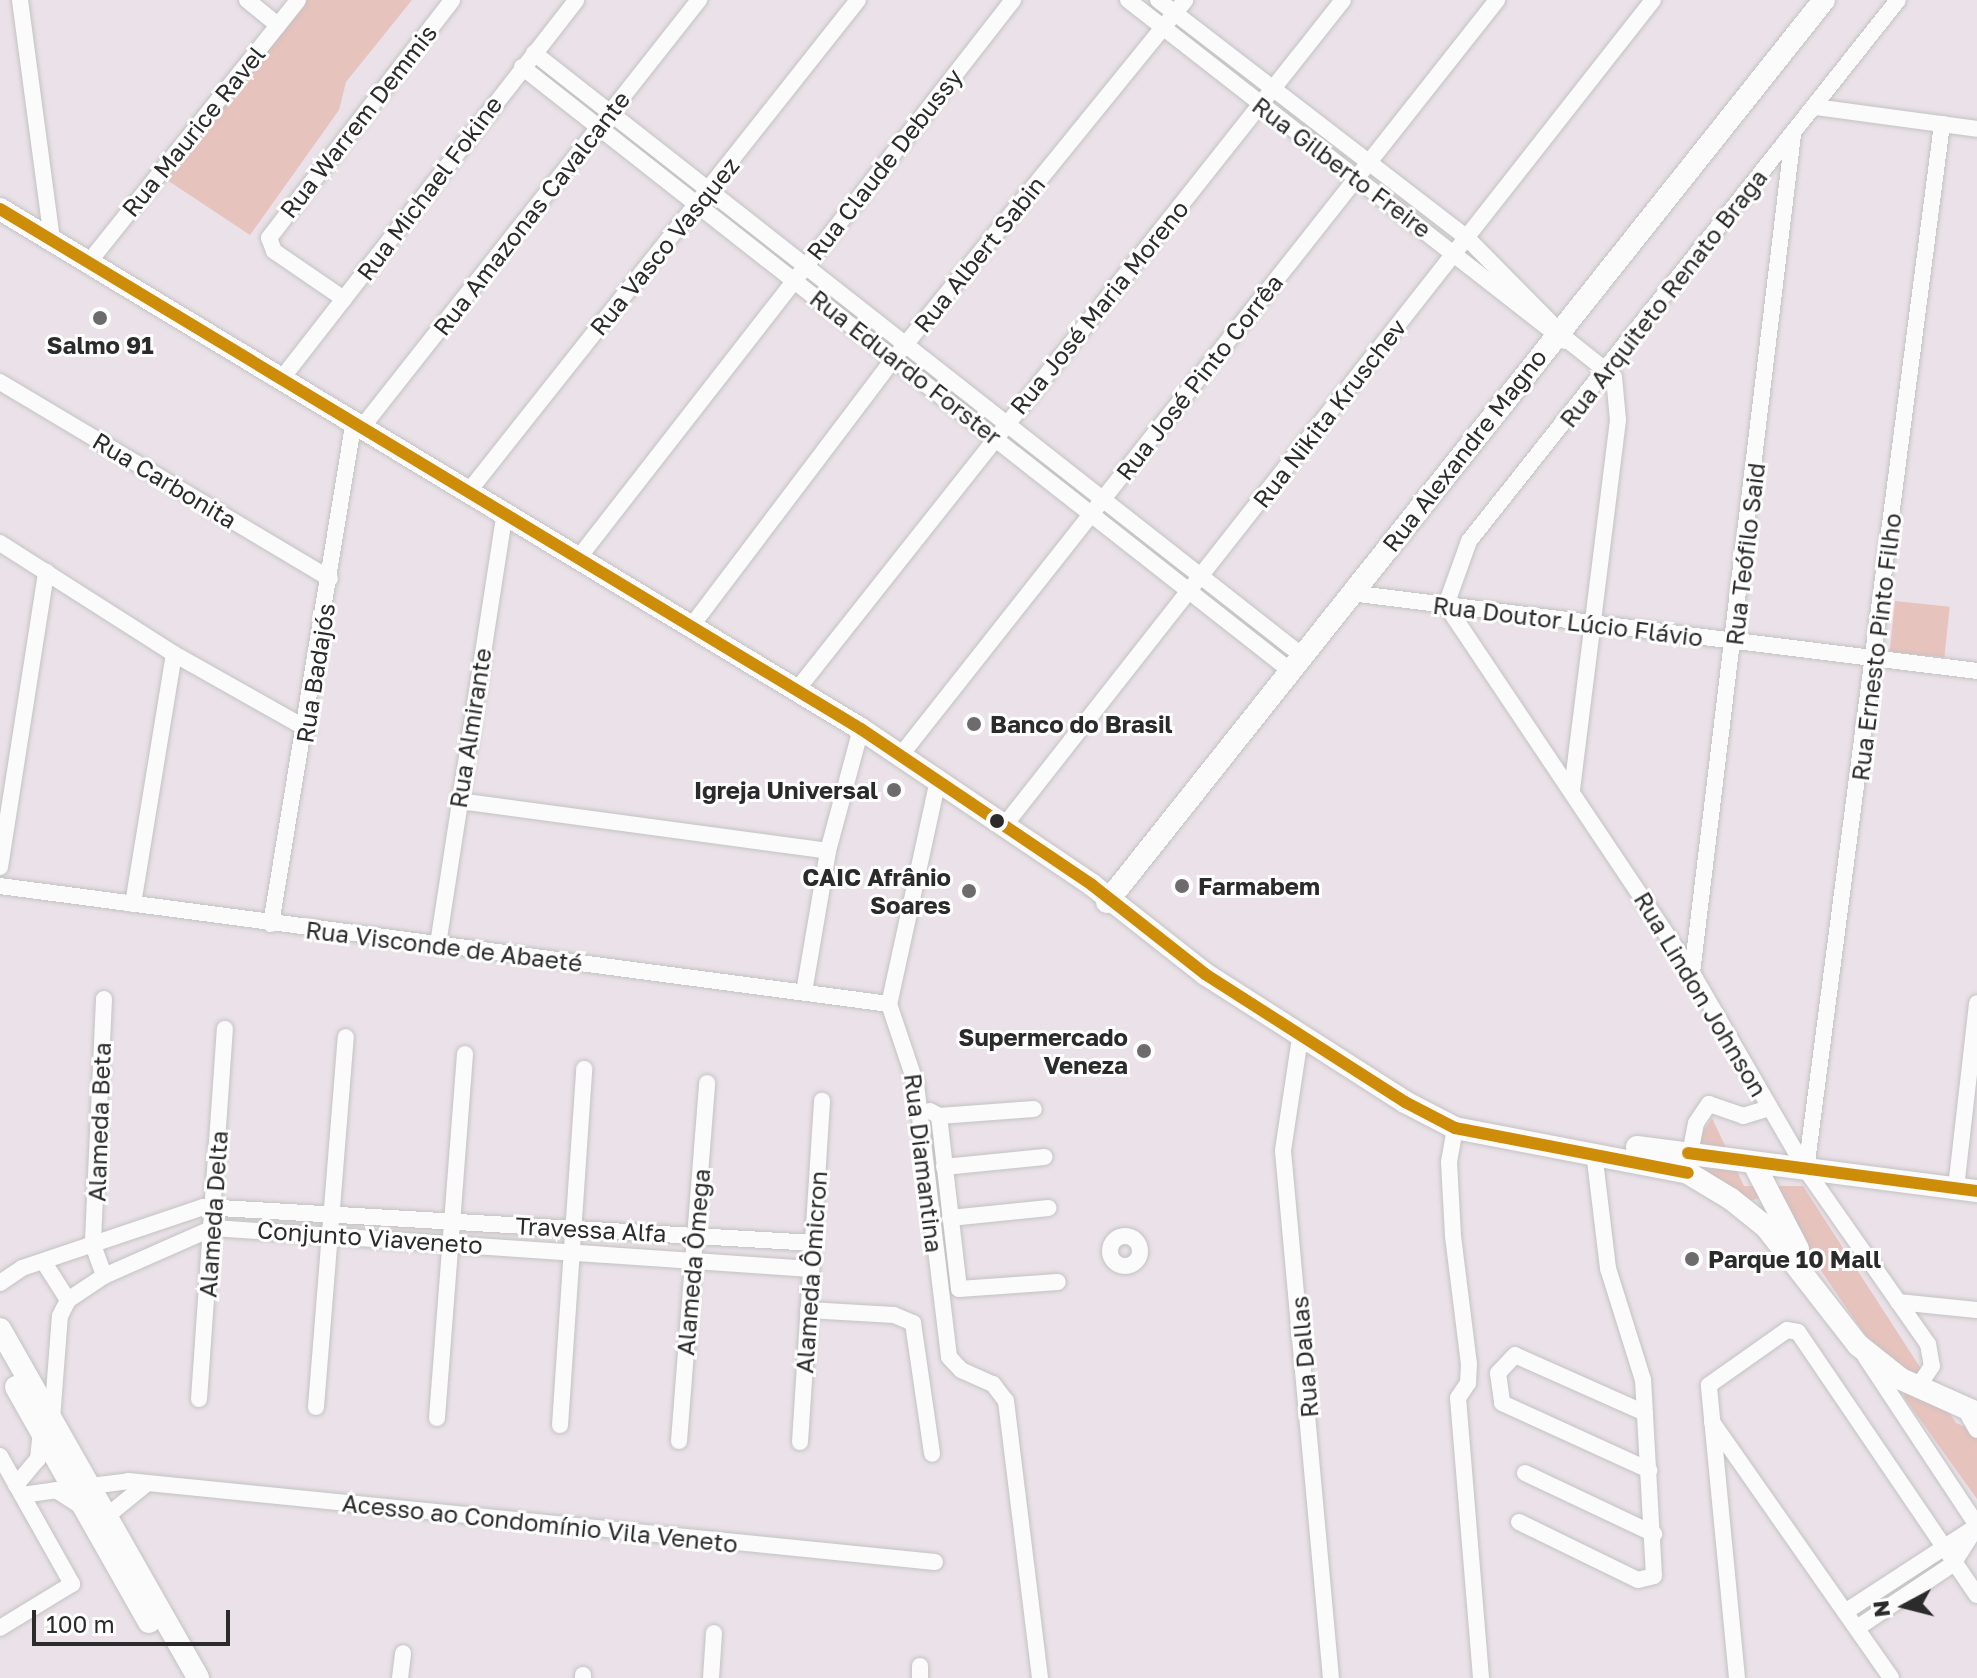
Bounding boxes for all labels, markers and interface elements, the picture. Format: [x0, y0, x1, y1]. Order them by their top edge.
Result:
street label: Rua Warrem Demmis [274, 19, 442, 223]
street label: Rua Maurice Ravel [115, 40, 271, 222]
street label: Rua Claude Debussy [800, 62, 968, 266]
street label: Rua Amazonas Cavalcante [427, 85, 635, 341]
street label: Rua Michael Fokine [350, 90, 508, 286]
street label: Rua Gilberto Freire [1247, 90, 1437, 244]
street label: Rua Vasco Vasquez [583, 151, 745, 341]
street label: Rua Arquiteto Renato Braga [1553, 163, 1773, 433]
street label: Rua Albert Sabin [907, 170, 1051, 338]
street label: Rua José Maria Moreno [1004, 194, 1194, 420]
street label: Rua José Pinto Corrêa [1110, 268, 1288, 486]
street label: Rua Eduardo Forster [805, 283, 1007, 451]
marker: Salmo 91 [91, 309, 109, 327]
street label: Rua Nikita Kruschev [1246, 313, 1412, 513]
place label: Salmo 91 [46, 331, 154, 359]
street label: Rua Alexandre Magno [1376, 343, 1552, 557]
street label: Rua Carbonita [88, 426, 242, 534]
street label: Rua Teófilo Said [1720, 461, 1770, 647]
street label: Rua Ernesto Pinto Filho [1845, 511, 1907, 783]
street label: Rua Doutor Lúcio Flávio [1431, 590, 1705, 652]
street label: Rua Badajós [290, 601, 340, 745]
street label: Rua Almirante [443, 646, 497, 810]
place label: Banco do Brasil [990, 710, 1173, 738]
marker: Banco do Brasil [965, 715, 983, 733]
place label: Igreja Universal [694, 776, 878, 804]
marker: Igreja Universal [885, 781, 903, 799]
unlabelled marker [989, 813, 1005, 829]
place label: CAIC Afrânio Soares [802, 863, 951, 919]
place label: Farmabem [1198, 872, 1320, 900]
marker: Farmabem [1173, 877, 1191, 895]
marker: CAIC Afrânio Soares [958, 880, 980, 902]
street label: Rua Lindon Johnson [1628, 886, 1774, 1102]
street label: Rua Visconde de Abaeté [304, 915, 584, 977]
place label: Supermercado Veneza [958, 1023, 1128, 1079]
street label: Alameda Beta [82, 1042, 116, 1202]
marker: Supermercado Veneza [1135, 1042, 1153, 1060]
street label: Rua Diamantina [899, 1072, 949, 1254]
street label: Alameda Delta [193, 1129, 233, 1299]
street label: Alameda Ômega [670, 1167, 716, 1357]
street label: Alameda Ômicron [790, 1170, 832, 1374]
street label: Travessa Alfa [515, 1211, 667, 1247]
street label: Conjunto Viaveneto [256, 1215, 484, 1259]
place label: Parque 10 Mall [1708, 1245, 1881, 1273]
marker: Parque 10 Mall [1683, 1250, 1701, 1268]
street label: Rua Dallas [1284, 1295, 1324, 1419]
street label: Acesso ao Condomínio Vila Veneto [341, 1488, 739, 1558]
north arrow [1865, 1566, 1945, 1646]
scale bar [36, 1594, 234, 1644]
text: N [1866, 1599, 1895, 1619]
text: 100 m [46, 1609, 115, 1638]

